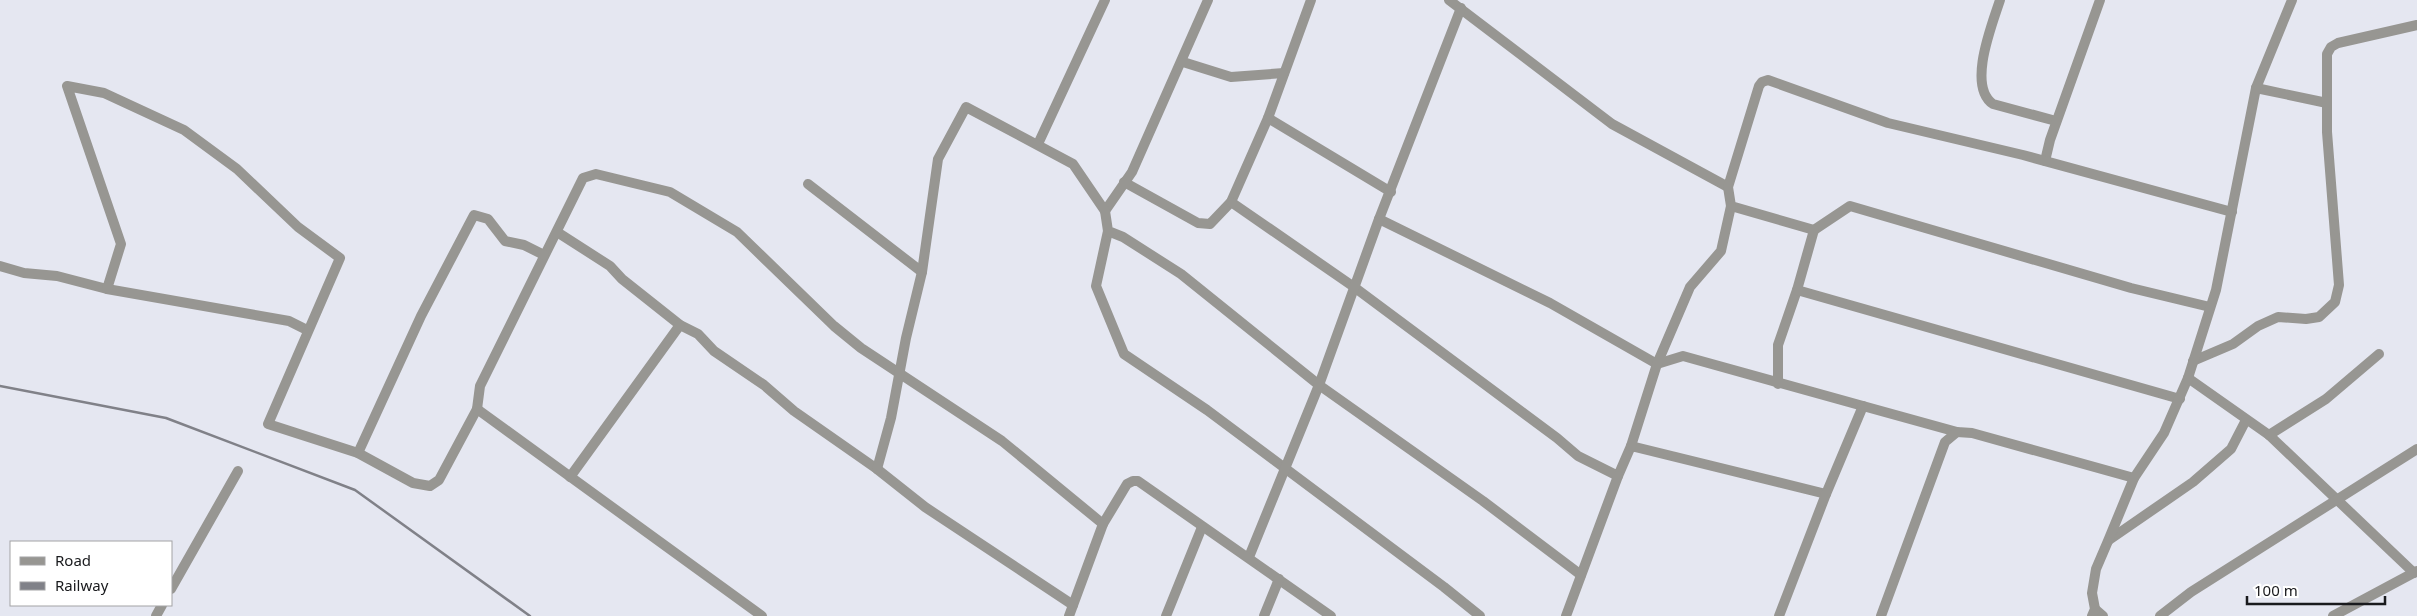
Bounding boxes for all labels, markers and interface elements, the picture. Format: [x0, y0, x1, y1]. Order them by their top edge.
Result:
legend [10, 541, 172, 606]
text: Road [55, 550, 91, 570]
scale bar [2247, 574, 2384, 606]
text: Railway [55, 575, 109, 595]
text: 100 m [2254, 580, 2298, 600]

